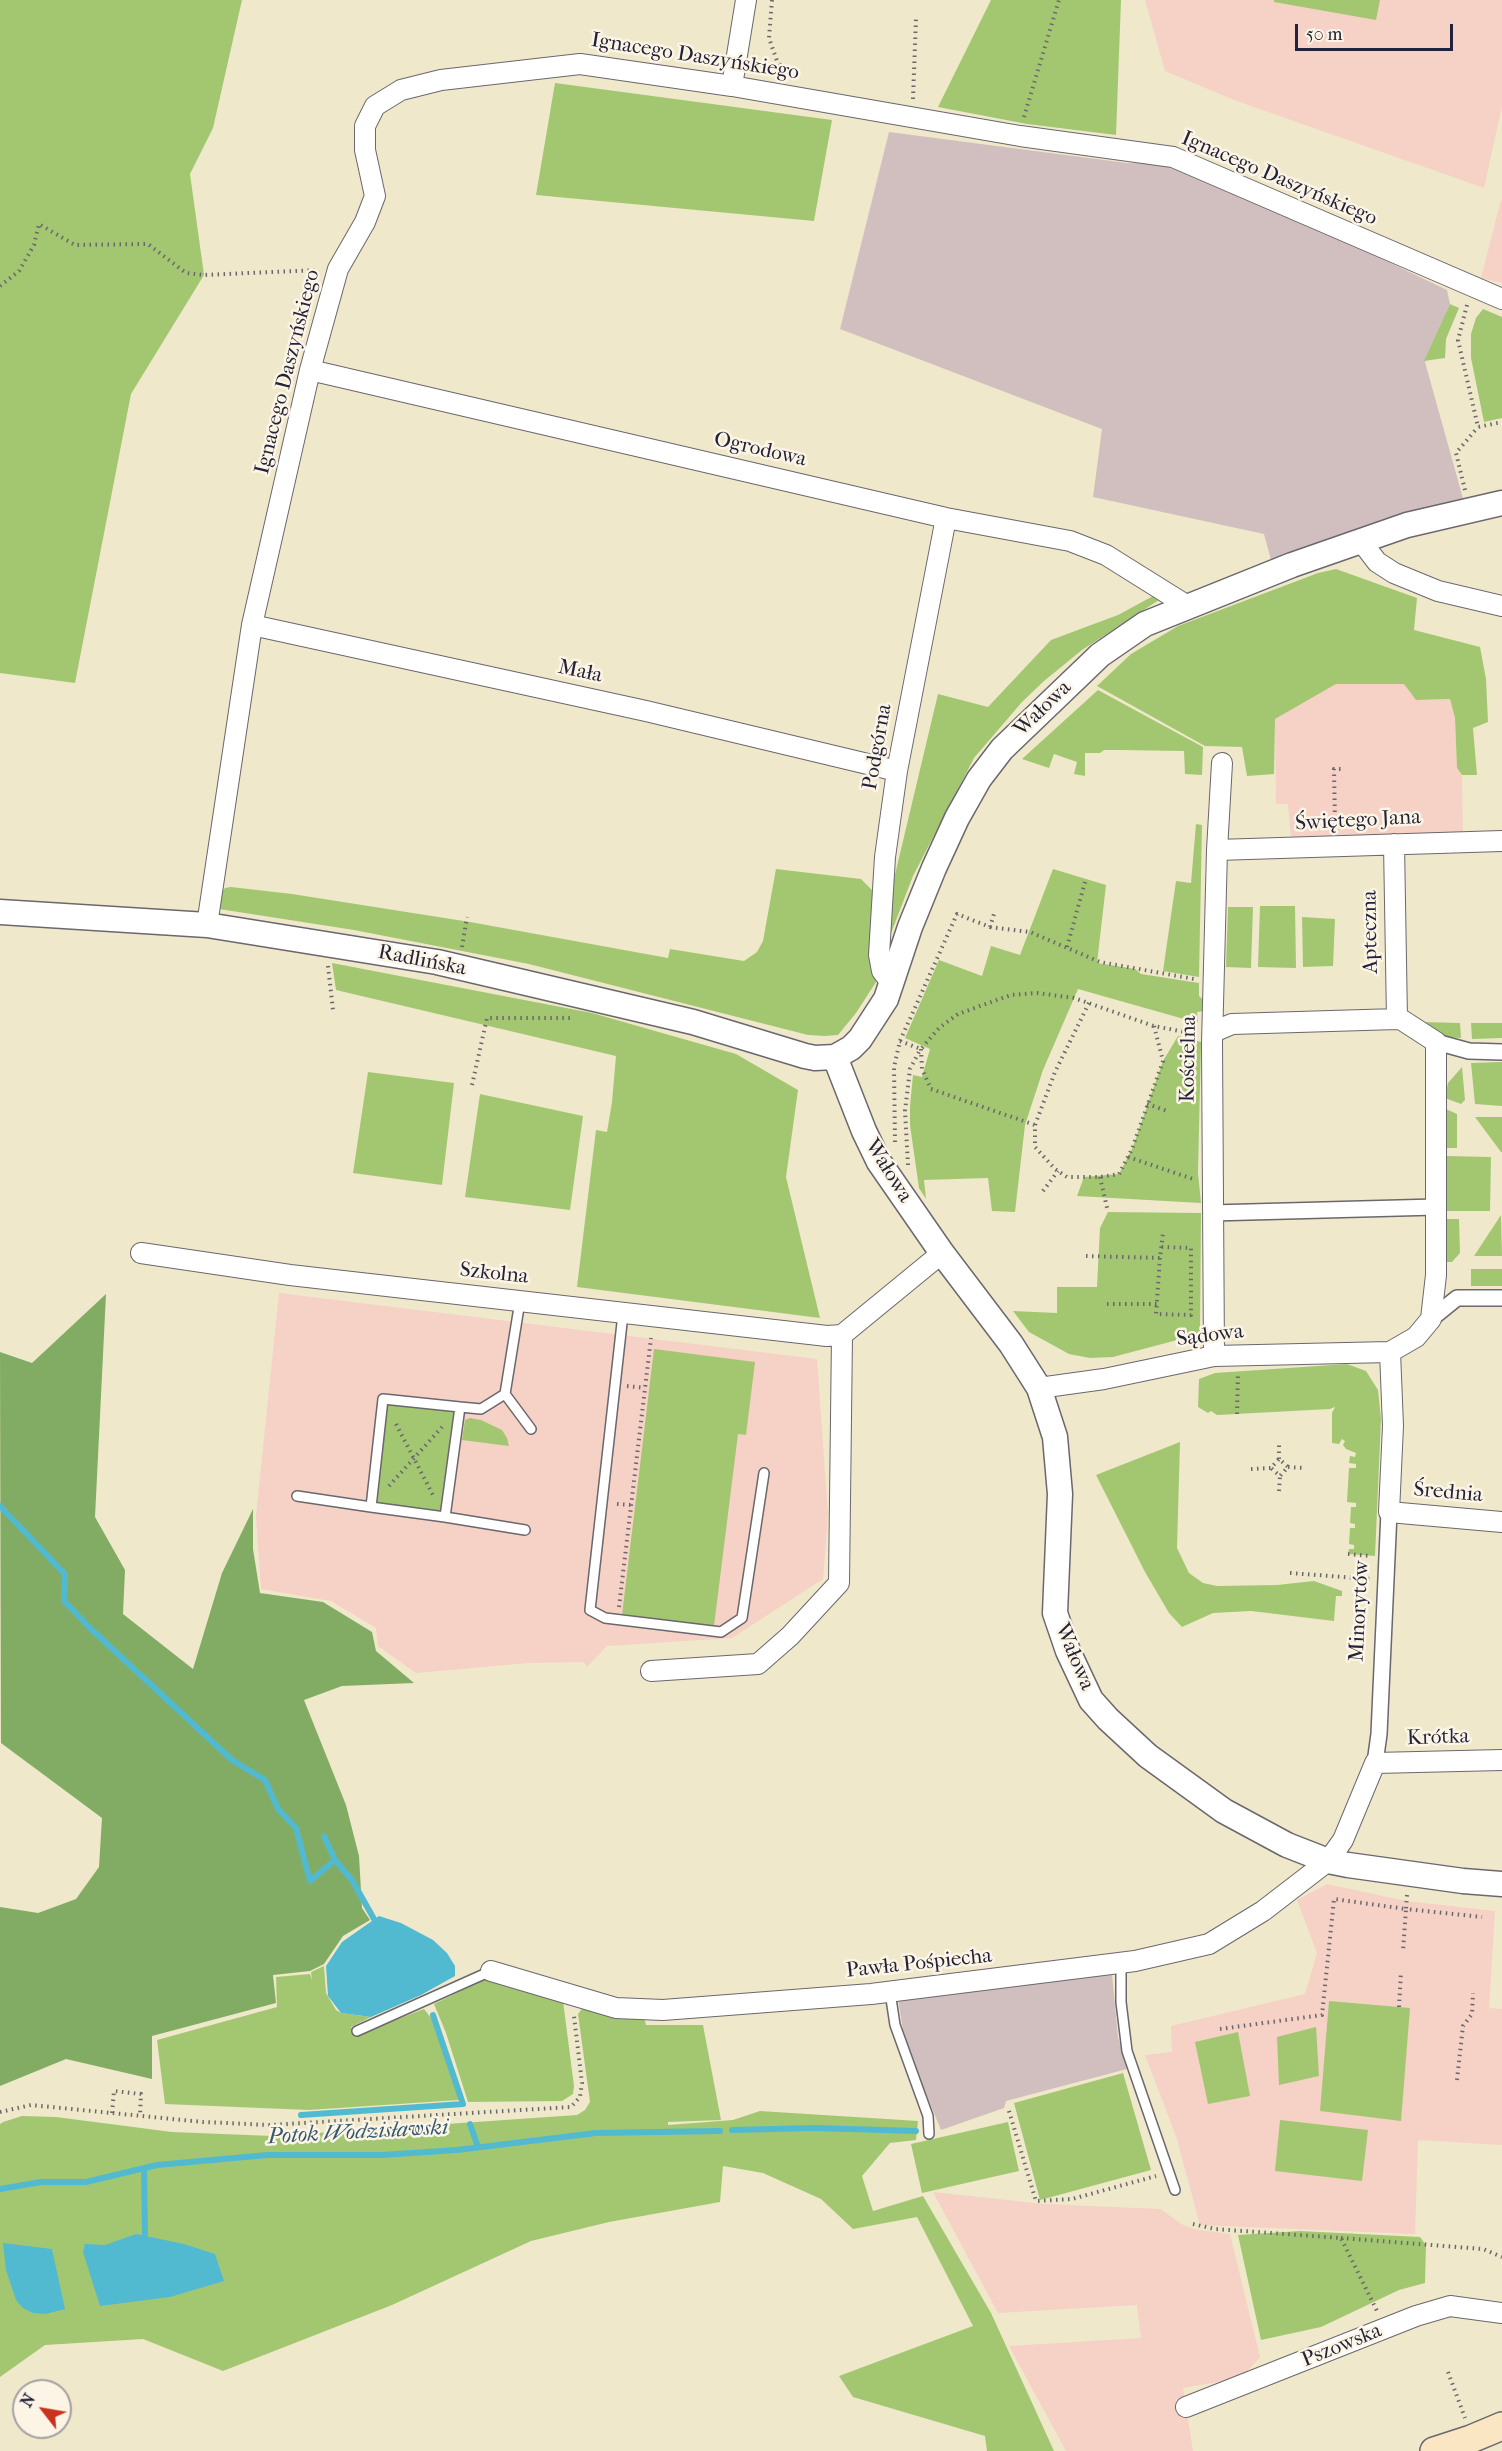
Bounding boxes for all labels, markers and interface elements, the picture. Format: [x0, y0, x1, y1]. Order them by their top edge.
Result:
scale bar [1298, 12, 1456, 50]
text: 50 m [1306, 24, 1342, 45]
street label: Ignacego Daszyńskiego [589, 28, 801, 86]
street label: Ignacego Daszyńskiego [1177, 126, 1381, 232]
street label: Ignacego Daszyńskiego [250, 267, 326, 477]
street label: Ogrodowa [711, 427, 809, 473]
street label: Mała [556, 655, 604, 689]
street label: Wałowa [1009, 676, 1077, 742]
street label: Podgórna [858, 702, 898, 792]
street label: Świętego Jana [1295, 805, 1421, 837]
street label: Apteczna [1358, 890, 1384, 974]
street label: Radlińska [376, 940, 468, 982]
street label: Kościelna [1176, 1015, 1202, 1103]
street label: Wałowa [859, 1135, 917, 1207]
street label: Szkolna [458, 1258, 530, 1290]
street label: Sądowa [1175, 1319, 1245, 1353]
street label: Średnia [1412, 1477, 1484, 1509]
street label: Minorytów [1345, 1560, 1375, 1662]
street label: Wałowa [1049, 1620, 1099, 1694]
street label: Krótka [1406, 1724, 1470, 1752]
street label: Pawła Pośpiecha [845, 1944, 993, 1984]
water label: Potok Wodzisławski [267, 2115, 449, 2151]
street label: Pszowska [1298, 2319, 1386, 2373]
north arrow [12, 2379, 72, 2439]
text: N [17, 2390, 39, 2411]

